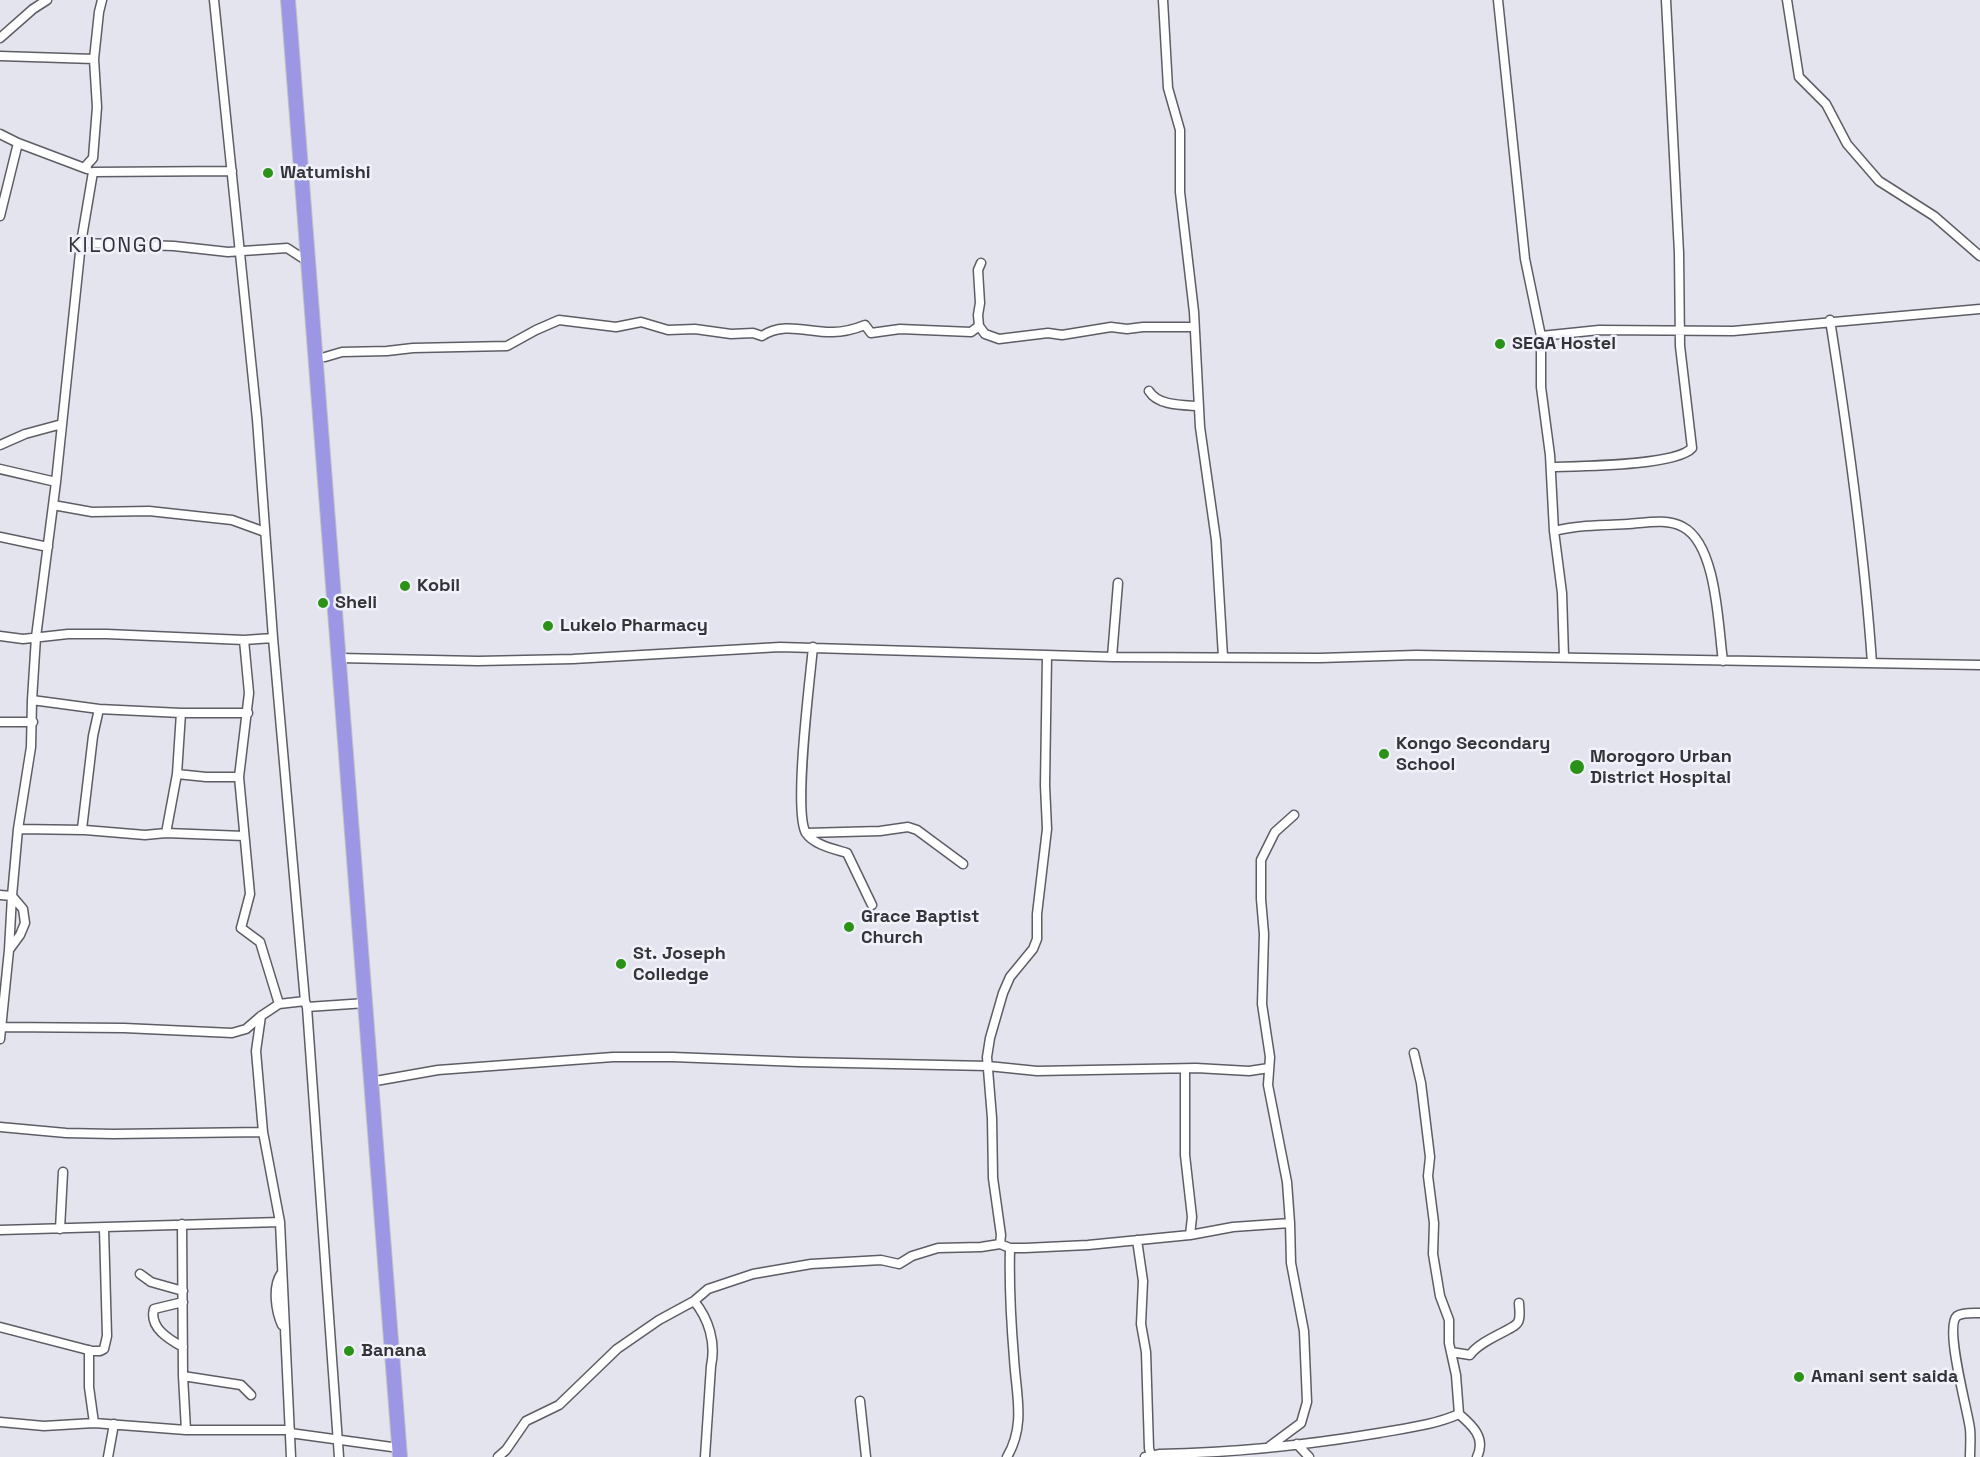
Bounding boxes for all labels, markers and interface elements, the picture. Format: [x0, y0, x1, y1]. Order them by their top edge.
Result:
place label: Watumishi [280, 162, 371, 184]
marker: Watumishi [261, 166, 275, 180]
district label: KILONGO [68, 233, 164, 259]
place label: SEGA Hostel [1512, 333, 1616, 355]
marker: SEGA Hostel [1493, 337, 1507, 351]
place label: Kobil [417, 575, 460, 597]
marker: Kobil [398, 579, 412, 593]
place label: Sheli [335, 592, 377, 614]
marker: Sheli [316, 596, 330, 610]
place label: Lukelo Pharmacy [560, 615, 708, 637]
marker: Lukelo Pharmacy [541, 619, 555, 633]
place label: Kongo Secondary School [1396, 733, 1550, 776]
place label: Morogoro Urban District Hospital [1590, 746, 1732, 789]
marker: Kongo Secondary School [1377, 747, 1391, 761]
marker: Morogoro Urban District Hospital [1568, 758, 1586, 776]
place label: Grace Baptist Church [861, 906, 980, 948]
marker: Grace Baptist Church [842, 920, 856, 934]
place label: St. Joseph Colledge [633, 943, 726, 986]
marker: St. Joseph Colledge [614, 957, 628, 971]
place label: Banana [361, 1340, 426, 1362]
marker: Banana [342, 1344, 356, 1358]
place label: Amani sent saida [1811, 1366, 1959, 1388]
marker: Amani sent saida [1792, 1370, 1806, 1384]

